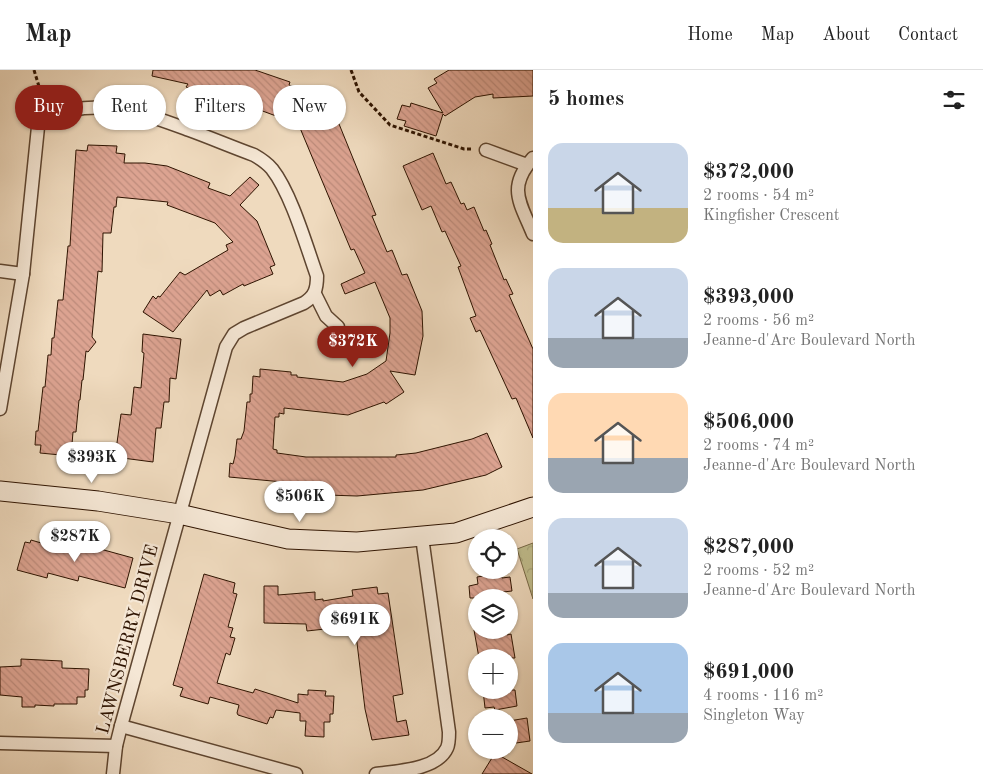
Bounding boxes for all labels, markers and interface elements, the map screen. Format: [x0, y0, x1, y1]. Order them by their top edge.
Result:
text: Map [25, 23, 72, 47]
text: Home [687, 26, 733, 44]
text: Map [761, 26, 794, 44]
text: About [822, 26, 870, 44]
text: Contact [898, 26, 958, 44]
chip: Buy [15, 85, 83, 130]
chip: Rent [93, 85, 166, 130]
chip: Filters [176, 85, 263, 130]
chip: New [273, 85, 346, 130]
icon: filters [940, 86, 968, 114]
text: 5 homes [548, 89, 624, 110]
text: $372,000 [703, 162, 794, 183]
icon: home [588, 163, 648, 223]
text: 2 rooms · 54 m² [703, 188, 814, 204]
text: Kingfisher Crescent [703, 208, 839, 224]
text: $393,000 [703, 287, 794, 308]
icon: home [588, 288, 648, 348]
text: 2 rooms · 56 m² [703, 313, 814, 329]
pin: $372K [318, 326, 388, 368]
text: Jeanne-d'Arc Boulevard North [703, 333, 915, 349]
text: $372K [328, 334, 378, 350]
text: $506,000 [703, 412, 794, 433]
icon: home [588, 413, 648, 473]
text: 2 rooms · 74 m² [703, 438, 814, 454]
pin: $393K [57, 442, 127, 484]
text: $393K [67, 450, 117, 466]
text: Jeanne-d'Arc Boulevard North [703, 458, 915, 474]
pin: $506K [265, 480, 335, 523]
text: $506K [275, 489, 325, 505]
pin: $287K [40, 520, 110, 563]
text: $287K [50, 529, 100, 545]
map controls [468, 529, 518, 759]
button: locate [468, 529, 518, 579]
text: $287,000 [703, 537, 794, 558]
icon: home [588, 538, 648, 598]
street label: LAWNSBERRY DRIVE [94, 543, 162, 736]
text: 2 rooms · 52 m² [703, 563, 814, 579]
text: Jeanne-d'Arc Boulevard North [703, 583, 915, 599]
button: layers [468, 589, 518, 639]
pin: $691K [320, 604, 390, 646]
text: $691K [330, 612, 380, 628]
button: + [468, 649, 518, 699]
text: $691,000 [703, 662, 794, 683]
icon: home [588, 663, 648, 723]
text: 4 rooms · 116 m² [703, 688, 823, 704]
text: Singleton Way [703, 708, 805, 724]
button: − [468, 709, 518, 759]

